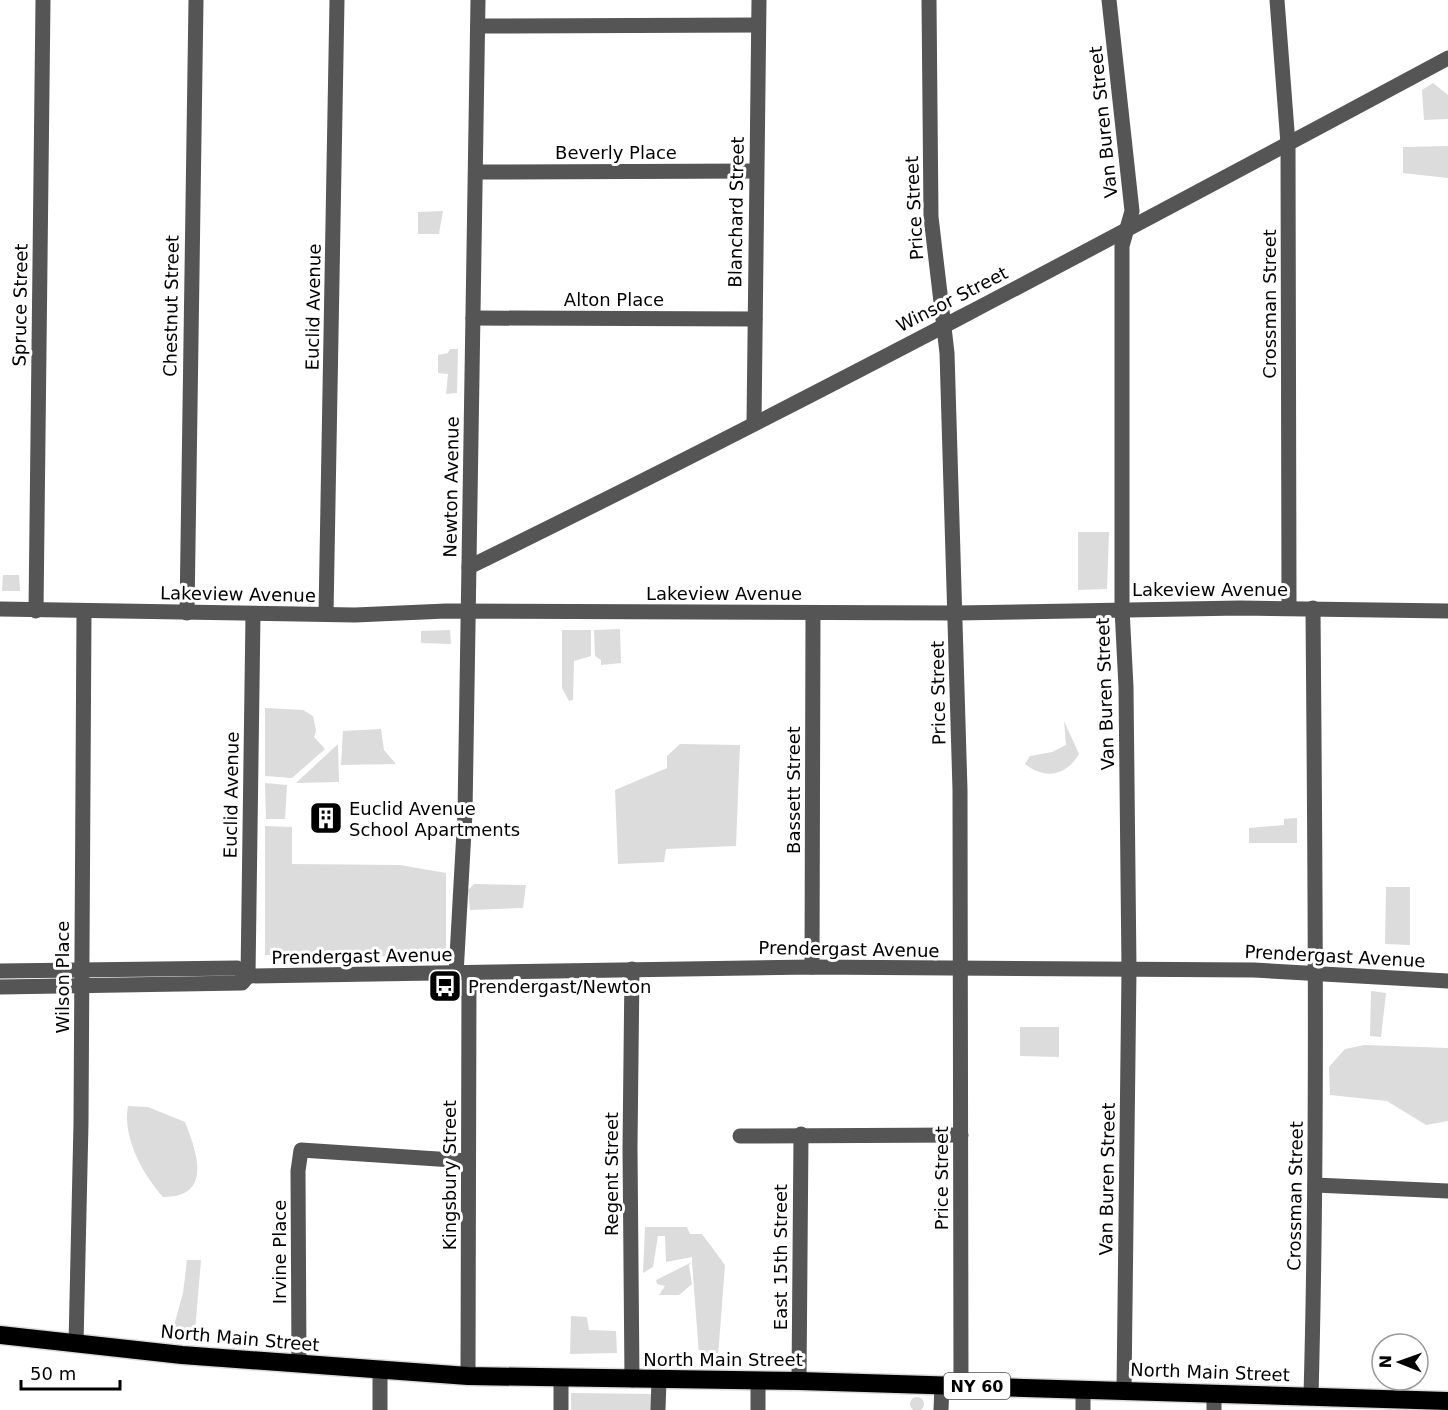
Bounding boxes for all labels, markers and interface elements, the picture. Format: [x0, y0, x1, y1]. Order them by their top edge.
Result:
street label: Van Buren Street [1085, 45, 1121, 199]
street label: Blanchard Street [724, 136, 748, 288]
street label: Beverly Place [555, 142, 677, 163]
street label: Price Street [901, 155, 927, 261]
street label: Crossman Street [1259, 229, 1280, 379]
street label: Chestnut Street [159, 235, 183, 377]
street label: Spruce Street [8, 243, 32, 367]
street label: Euclid Avenue [301, 243, 325, 371]
street label: Winsor Street [893, 262, 1011, 336]
street label: Alton Place [564, 289, 664, 310]
street label: Newton Avenue [439, 416, 463, 558]
street label: Lakeview Avenue [1132, 579, 1288, 600]
street label: Lakeview Avenue [160, 582, 316, 606]
street label: Lakeview Avenue [646, 583, 802, 604]
street label: Van Buren Street [1092, 617, 1118, 771]
street label: Price Street [927, 641, 949, 745]
street label: Bassett Street [783, 726, 804, 854]
street label: Euclid Avenue [219, 731, 243, 859]
place label: Euclid Avenue School Apartments [349, 798, 520, 840]
building icon: Euclid Avenue School Apartments [308, 800, 344, 836]
street label: Wilson Place [52, 921, 73, 1033]
street label: Prendergast Avenue [758, 937, 940, 961]
street label: Prendergast Avenue [1244, 941, 1426, 971]
street label: Prendergast Avenue [271, 944, 453, 968]
bus stop icon: Prendergast/Newton [427, 968, 463, 1004]
place label: Prendergast/Newton [468, 976, 651, 997]
street label: Kingsbury Street [439, 1100, 460, 1250]
street label: Van Buren Street [1095, 1102, 1119, 1256]
street label: Regent Street [601, 1112, 622, 1236]
street label: Crossman Street [1283, 1121, 1307, 1271]
street label: Price Street [931, 1126, 952, 1230]
street label: East 15th Street [770, 1184, 791, 1330]
street label: Irvine Place [269, 1200, 290, 1304]
street label: North Main Street [160, 1321, 320, 1355]
north arrow [1370, 1332, 1430, 1392]
street label: North Main Street [643, 1349, 803, 1370]
scale bar [21, 1353, 120, 1391]
text: N [1376, 1355, 1395, 1369]
street label: North Main Street [1130, 1359, 1290, 1385]
text: 50 m [30, 1363, 76, 1384]
road number: NY 60 [944, 1373, 1010, 1399]

